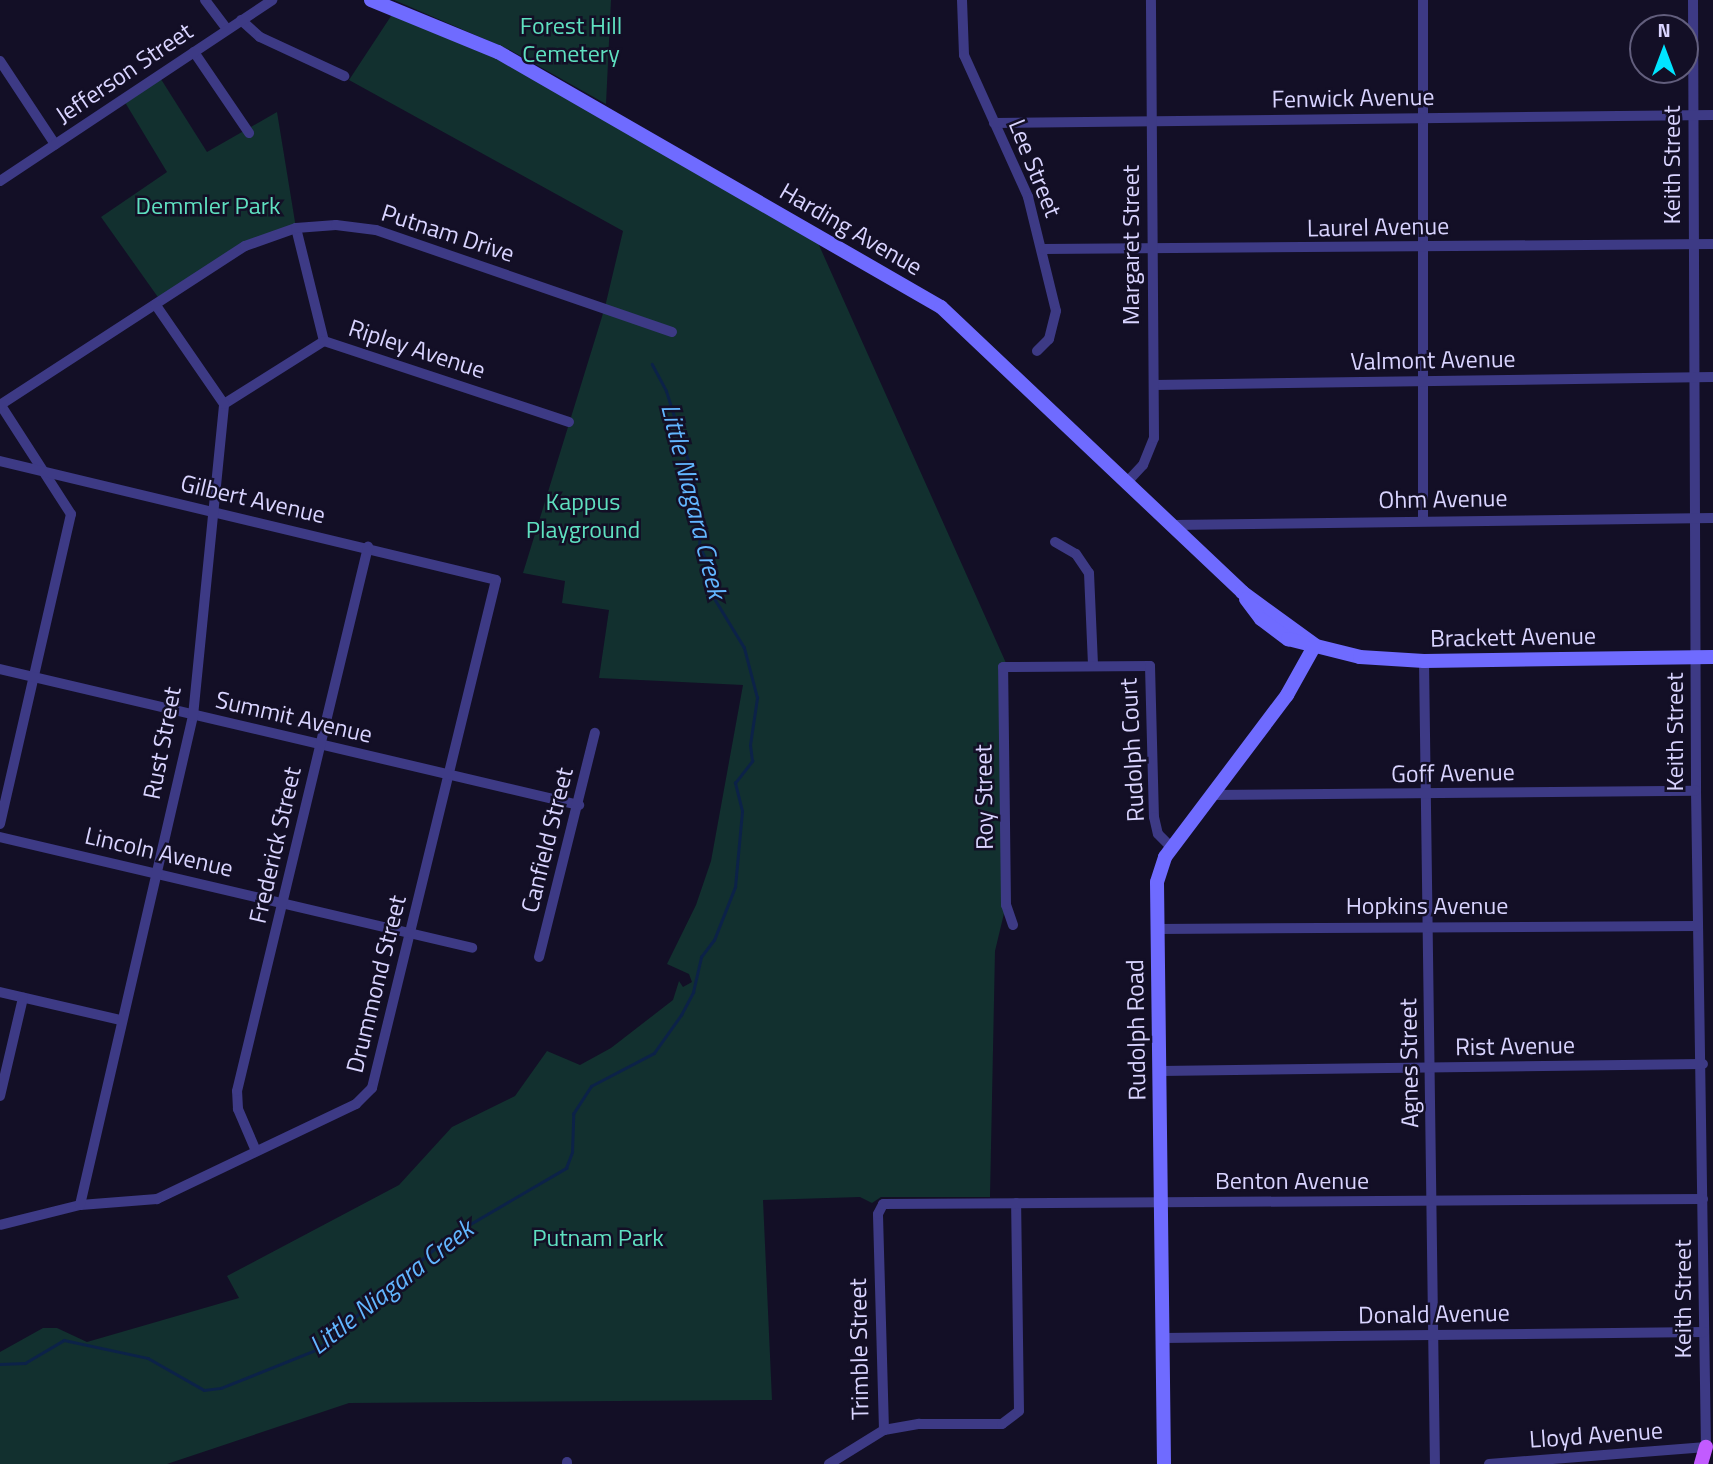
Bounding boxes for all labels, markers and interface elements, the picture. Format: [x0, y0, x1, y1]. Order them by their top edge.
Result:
park label: Forest Hill Cemetery [520, 12, 622, 68]
north arrow [1629, 14, 1699, 84]
text: N [1657, 15, 1671, 44]
street label: Jefferson Street [50, 17, 198, 129]
street label: Fenwick Avenue [1271, 82, 1435, 114]
street label: Keith Street [1658, 105, 1686, 225]
street label: Lee Street [1002, 115, 1068, 221]
street label: Margaret Street [1117, 165, 1145, 325]
street label: Harding Avenue [775, 177, 927, 281]
park label: Demmler Park [136, 192, 280, 220]
street label: Putnam Drive [378, 198, 518, 268]
street label: Laurel Avenue [1307, 211, 1449, 243]
street label: Ripley Avenue [345, 313, 489, 385]
street label: Valmont Avenue [1350, 344, 1516, 376]
water label: Little Niagara Creek [655, 400, 733, 602]
street label: Gilbert Avenue [178, 468, 328, 530]
street label: Ohm Avenue [1378, 483, 1508, 515]
park label: Kappus Playground [526, 488, 640, 544]
street label: Brackett Avenue [1430, 621, 1596, 653]
street label: Keith Street [1661, 672, 1689, 792]
street label: Rudolph Court [1114, 677, 1150, 823]
street label: Rust Street [137, 684, 187, 802]
street label: Summit Avenue [213, 685, 375, 749]
street label: Roy Street [969, 744, 999, 850]
street label: Goff Avenue [1391, 758, 1515, 788]
street label: Frederick Street [243, 764, 307, 926]
street label: Canfield Street [515, 764, 579, 916]
street label: Lincoln Avenue [82, 821, 236, 883]
street label: Drummond Street [340, 892, 412, 1076]
street label: Hopkins Avenue [1346, 892, 1508, 920]
street label: Rudolph Road [1120, 959, 1152, 1101]
street label: Agnes Street [1393, 998, 1425, 1128]
street label: Rist Avenue [1455, 1031, 1575, 1061]
street label: Benton Avenue [1215, 1167, 1369, 1195]
water label: Little Niagara Creek [303, 1213, 479, 1361]
park label: Putnam Park [532, 1224, 664, 1252]
street label: Keith Street [1669, 1239, 1697, 1359]
street label: Trimble Street [843, 1278, 875, 1420]
street label: Donald Avenue [1358, 1298, 1510, 1330]
street label: Lloyd Avenue [1528, 1416, 1664, 1454]

